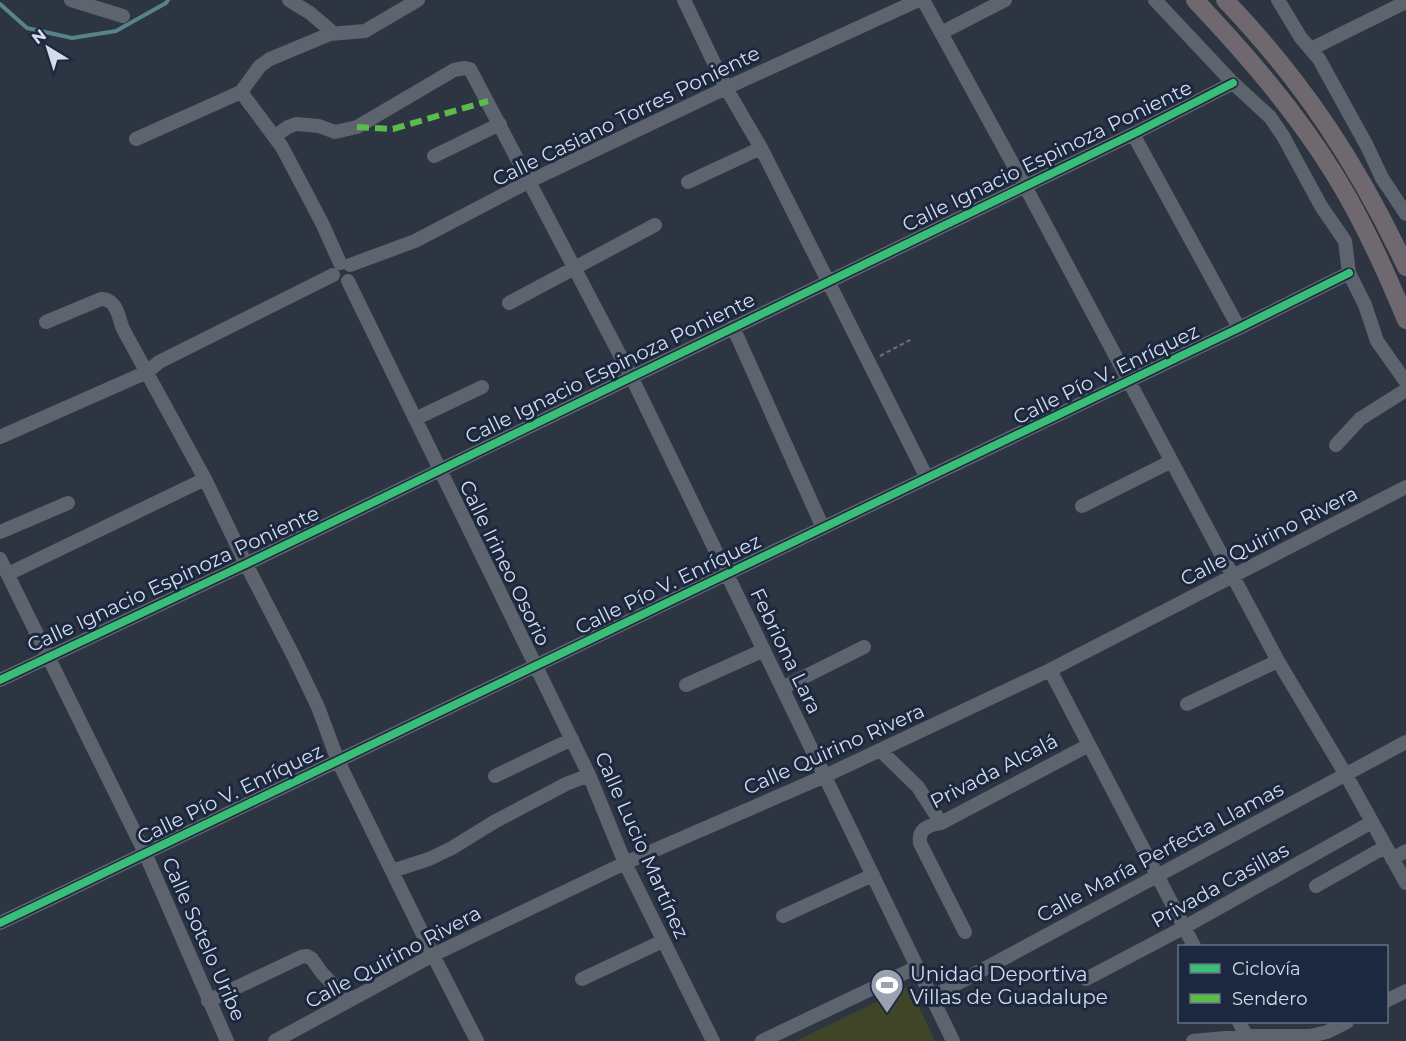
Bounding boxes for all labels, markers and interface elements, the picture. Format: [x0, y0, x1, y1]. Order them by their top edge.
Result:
north arrow [18, 18, 78, 78]
text: N [28, 25, 50, 48]
street label: Calle Casiano Torres Poniente [488, 41, 764, 191]
street label: Calle Ignacio Espinoza Poniente [898, 75, 1196, 237]
street label: Calle Ignacio Espinoza Poniente [461, 287, 759, 449]
street label: Calle Pío V. Enríquez [1009, 319, 1203, 429]
street label: Calle Irineo Osorio [454, 476, 556, 650]
street label: Calle Quirino Rivera [1176, 481, 1362, 591]
street label: Calle Ignacio Espinoza Poniente [23, 501, 323, 657]
street label: Calle Pío V. Enríquez [571, 529, 765, 639]
street label: Febriona Lara [745, 584, 827, 718]
street label: Calle Quirino Rivera [740, 698, 928, 800]
street label: Privada Alcalá [926, 729, 1062, 813]
street label: Calle Pío V. Enríquez [133, 739, 327, 849]
street label: Calle Lucio Martínez [590, 748, 694, 942]
street label: Calle María Perfecta Llamas [1033, 777, 1288, 927]
street label: Privada Casillas [1147, 837, 1293, 933]
street label: Calle Sotelo Uribe [157, 854, 251, 1024]
street label: Calle Quirino Rivera [301, 901, 485, 1013]
legend [1178, 945, 1388, 1023]
text: Ciclovía [1232, 958, 1301, 980]
place label: Unidad Deportiva Villas de Guadalupe [910, 962, 1108, 1009]
sports icon: Unidad Deportiva Villas de Guadalupe [869, 967, 905, 1014]
text: Sendero [1232, 988, 1307, 1010]

